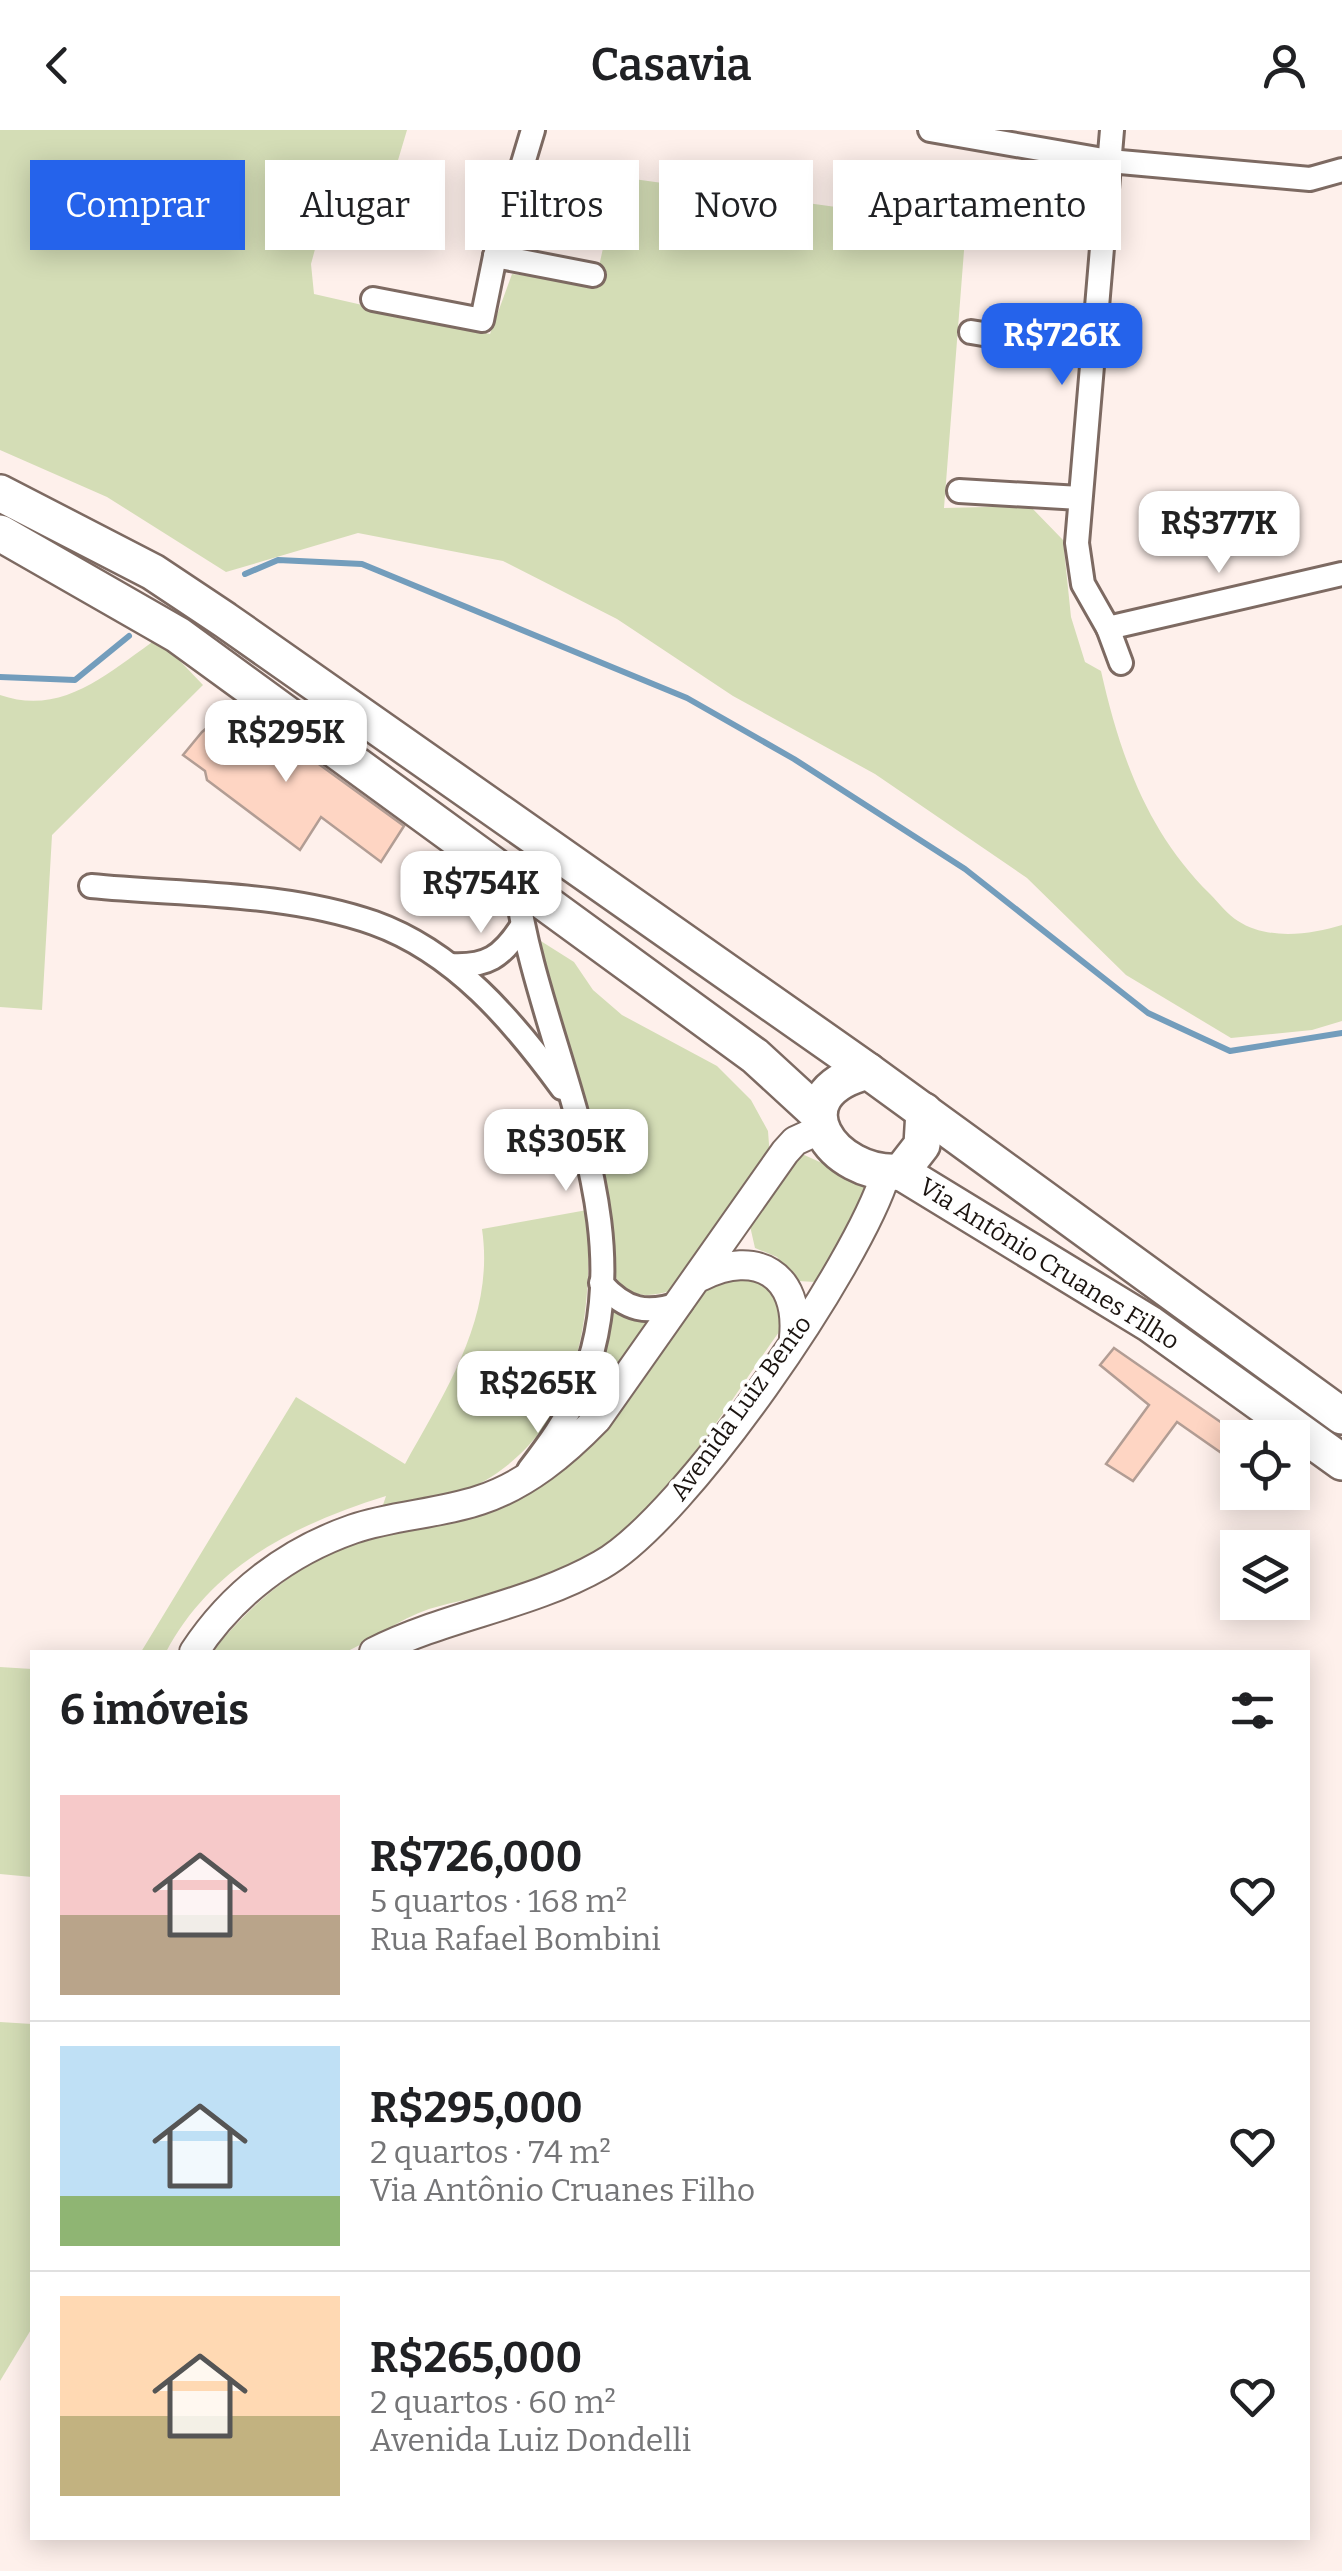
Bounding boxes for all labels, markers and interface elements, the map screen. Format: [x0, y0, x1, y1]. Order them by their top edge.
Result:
icon: back [30, 38, 85, 93]
text: Casavia [590, 38, 752, 92]
icon: person [1257, 38, 1312, 93]
chip: Comprar [30, 160, 245, 250]
chip: Alugar [265, 160, 445, 250]
chip: Filtros [465, 160, 639, 250]
chip: Novo [659, 160, 813, 250]
chip: Apartamento [833, 160, 1121, 250]
pin: R$726K [981, 303, 1143, 388]
text: R$726K [1003, 316, 1121, 354]
pin: R$377K [1138, 491, 1300, 576]
text: R$377K [1161, 504, 1277, 542]
pin: R$295K [205, 700, 367, 785]
text: R$295K [227, 713, 345, 751]
pin: R$754K [400, 851, 562, 936]
text: R$754K [422, 864, 540, 902]
pin: R$305K [485, 1109, 647, 1194]
text: R$305K [506, 1122, 626, 1160]
street label: Via Antônio Cruanes Filho [913, 1172, 1185, 1356]
street label: Avenida Luiz Bento [664, 1310, 818, 1506]
pin: R$265K [457, 1351, 619, 1436]
text: R$265K [479, 1364, 597, 1402]
map controls [1220, 1420, 1310, 1620]
button: locate [1220, 1420, 1310, 1510]
button: layers [1220, 1530, 1310, 1620]
icon: filters [1225, 1683, 1280, 1738]
text: 6 imóveis [60, 1685, 249, 1735]
text: R$726,000 [370, 1832, 582, 1882]
icon: home [140, 1835, 260, 1955]
icon: heart [1225, 1868, 1280, 1923]
text: 5 quartos · 168 m² [370, 1882, 627, 1920]
text: Rua Rafael Bombini [370, 1920, 661, 1958]
text: R$295,000 [370, 2083, 583, 2133]
icon: home [140, 2086, 260, 2206]
icon: heart [1225, 2119, 1280, 2174]
text: 2 quartos · 74 m² [370, 2133, 611, 2171]
text: Via Antônio Cruanes Filho [370, 2171, 755, 2209]
text: R$265,000 [370, 2333, 582, 2383]
icon: home [140, 2336, 260, 2456]
icon: heart [1225, 2369, 1280, 2424]
text: 2 quartos · 60 m² [370, 2383, 616, 2421]
text: Avenida Luiz Dondelli [370, 2421, 691, 2459]

